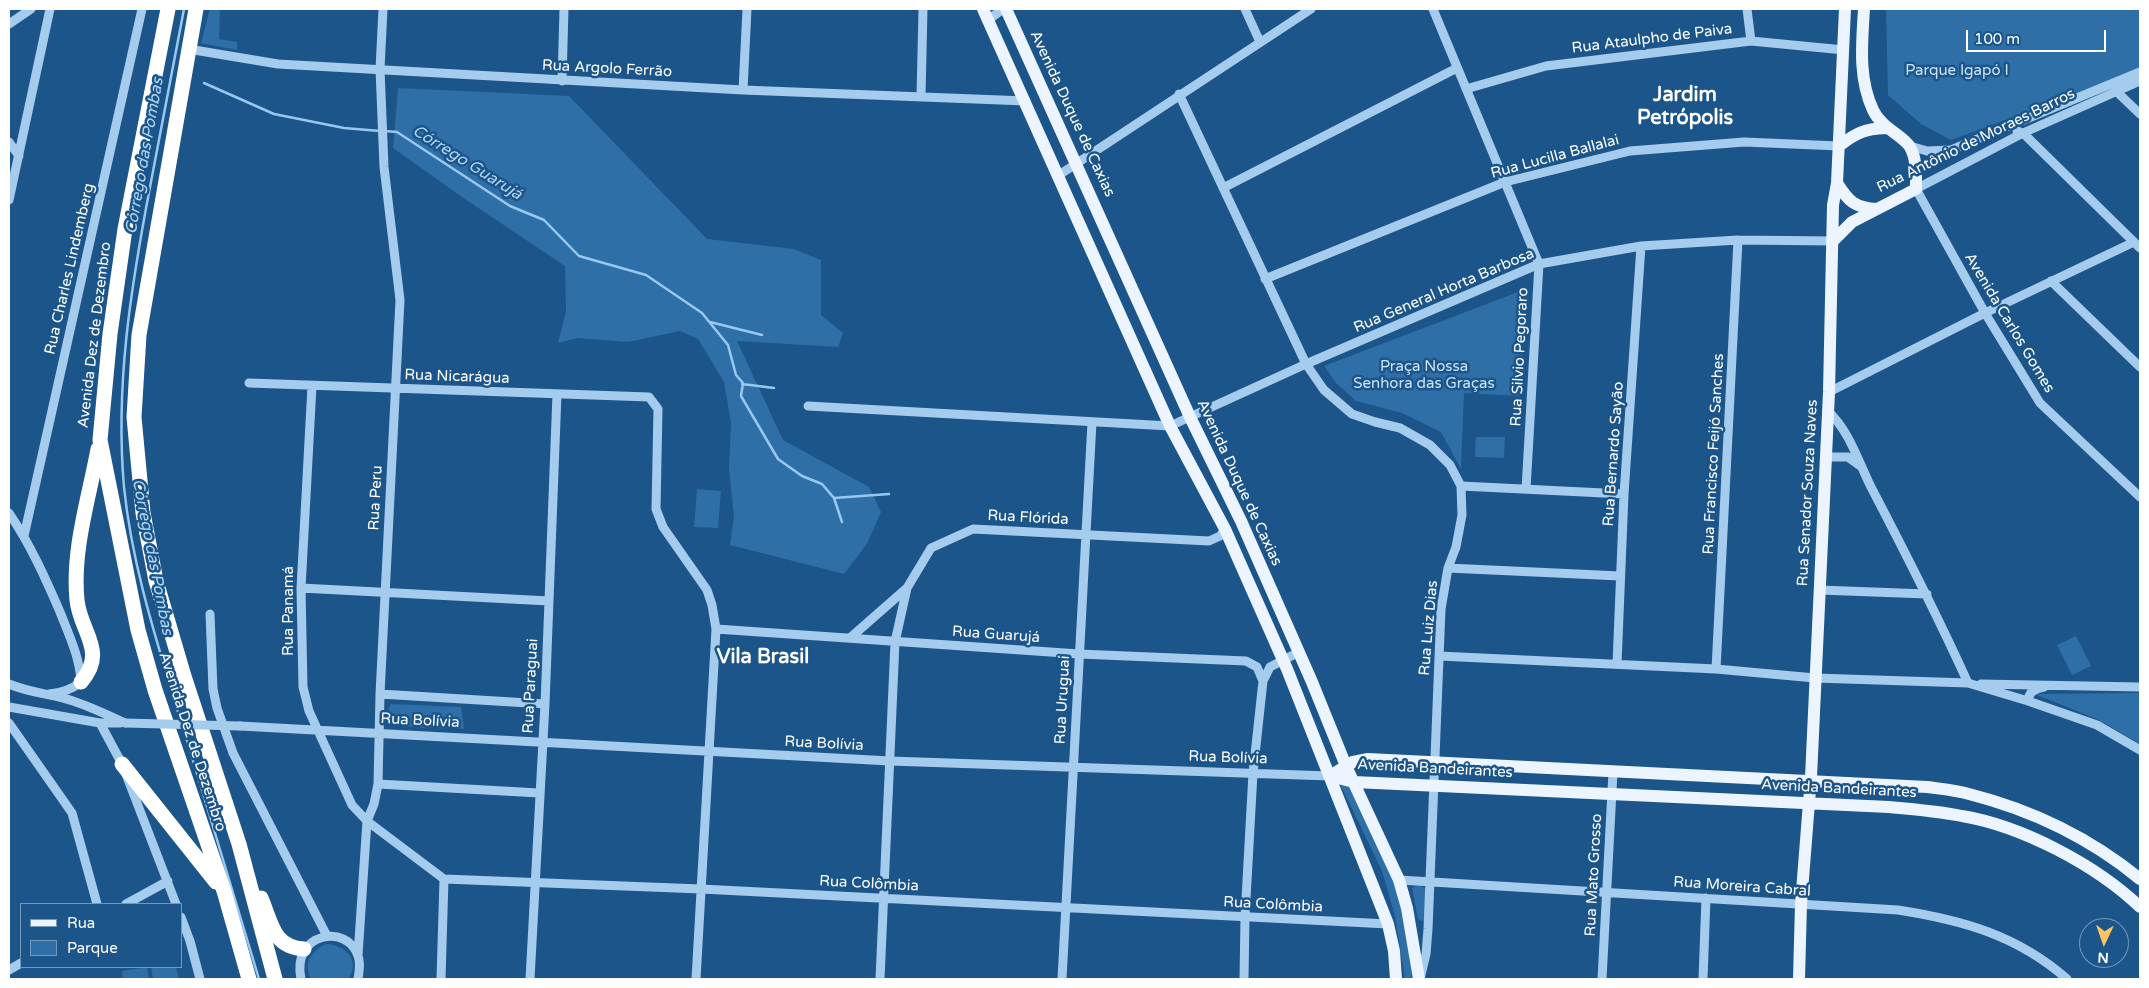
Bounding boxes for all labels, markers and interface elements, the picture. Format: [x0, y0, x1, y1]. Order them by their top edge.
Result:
street label: Rua Ataulpho de Paiva [1571, 20, 1733, 58]
scale bar [1969, 20, 2109, 52]
street label: Avenida Duque de Caxias [1026, 28, 1118, 200]
text: 100 m [1974, 30, 2020, 48]
street label: Rua Argolo Ferrão [542, 57, 672, 81]
park label: Parque Igapó I [1905, 62, 2009, 80]
water label: Córrego das Pombas [122, 76, 168, 236]
district label: Jardim Petrópolis [1637, 84, 1733, 131]
street label: Rua Antônio de Moraes Barros [1874, 85, 2078, 197]
water label: Córrego Guarujá [409, 122, 525, 204]
street label: Rua Lucilla Ballalai [1489, 131, 1621, 183]
street label: Rua Charles Lindemberg [42, 182, 98, 356]
street label: Avenida Dez de Dezembro [75, 241, 115, 429]
street label: Rua General Horta Barbosa [1351, 245, 1537, 337]
street label: Avenida Carlos Gomes [1960, 250, 2058, 396]
street label: Rua Silvio Pegoraro [1507, 287, 1533, 427]
street label: Rua Francisco Feijó Sanches [1700, 353, 1728, 555]
park label: Praça Nossa Senhora das Graças [1353, 358, 1495, 393]
street label: Rua Nicarágua [404, 366, 510, 388]
street label: Rua Bernardo Sayão [1600, 381, 1628, 527]
street label: Avenida Duque de Caxias [1193, 397, 1285, 569]
street label: Rua Senador Souza Naves [1794, 399, 1822, 587]
street label: Rua Peru [365, 465, 387, 531]
water label: Córrego das Pombas [127, 477, 177, 637]
street label: Rua Flórida [987, 507, 1069, 529]
street label: Rua Panamá [280, 566, 298, 656]
street label: Rua Luiz Dias [1416, 580, 1442, 676]
street label: Rua Guarujá [951, 623, 1041, 647]
street label: Rua Paraguai [520, 638, 542, 734]
district label: Vila Brasil [717, 646, 809, 670]
street label: Avenida Dez de Dezembro [154, 650, 230, 834]
street label: Rua Uruguai [1052, 655, 1074, 745]
street label: Rua Bolívia [380, 710, 460, 732]
street label: Rua Bolívia [784, 733, 864, 755]
street label: Rua Bolívia [1188, 748, 1268, 768]
street label: Avenida Bandeirantes [1357, 756, 1513, 782]
street label: Avenida Bandeirantes [1761, 776, 1917, 802]
street label: Rua Mato Grosso [1582, 813, 1606, 937]
street label: Rua Colômbia [819, 872, 919, 896]
street label: Rua Moreira Cabral [1673, 873, 1811, 901]
street label: Rua Colômbia [1223, 893, 1323, 917]
legend [20, 903, 182, 968]
text: Rua [67, 914, 95, 932]
north arrow [2079, 918, 2129, 968]
text: Parque [67, 939, 118, 957]
text: N [2097, 949, 2109, 966]

